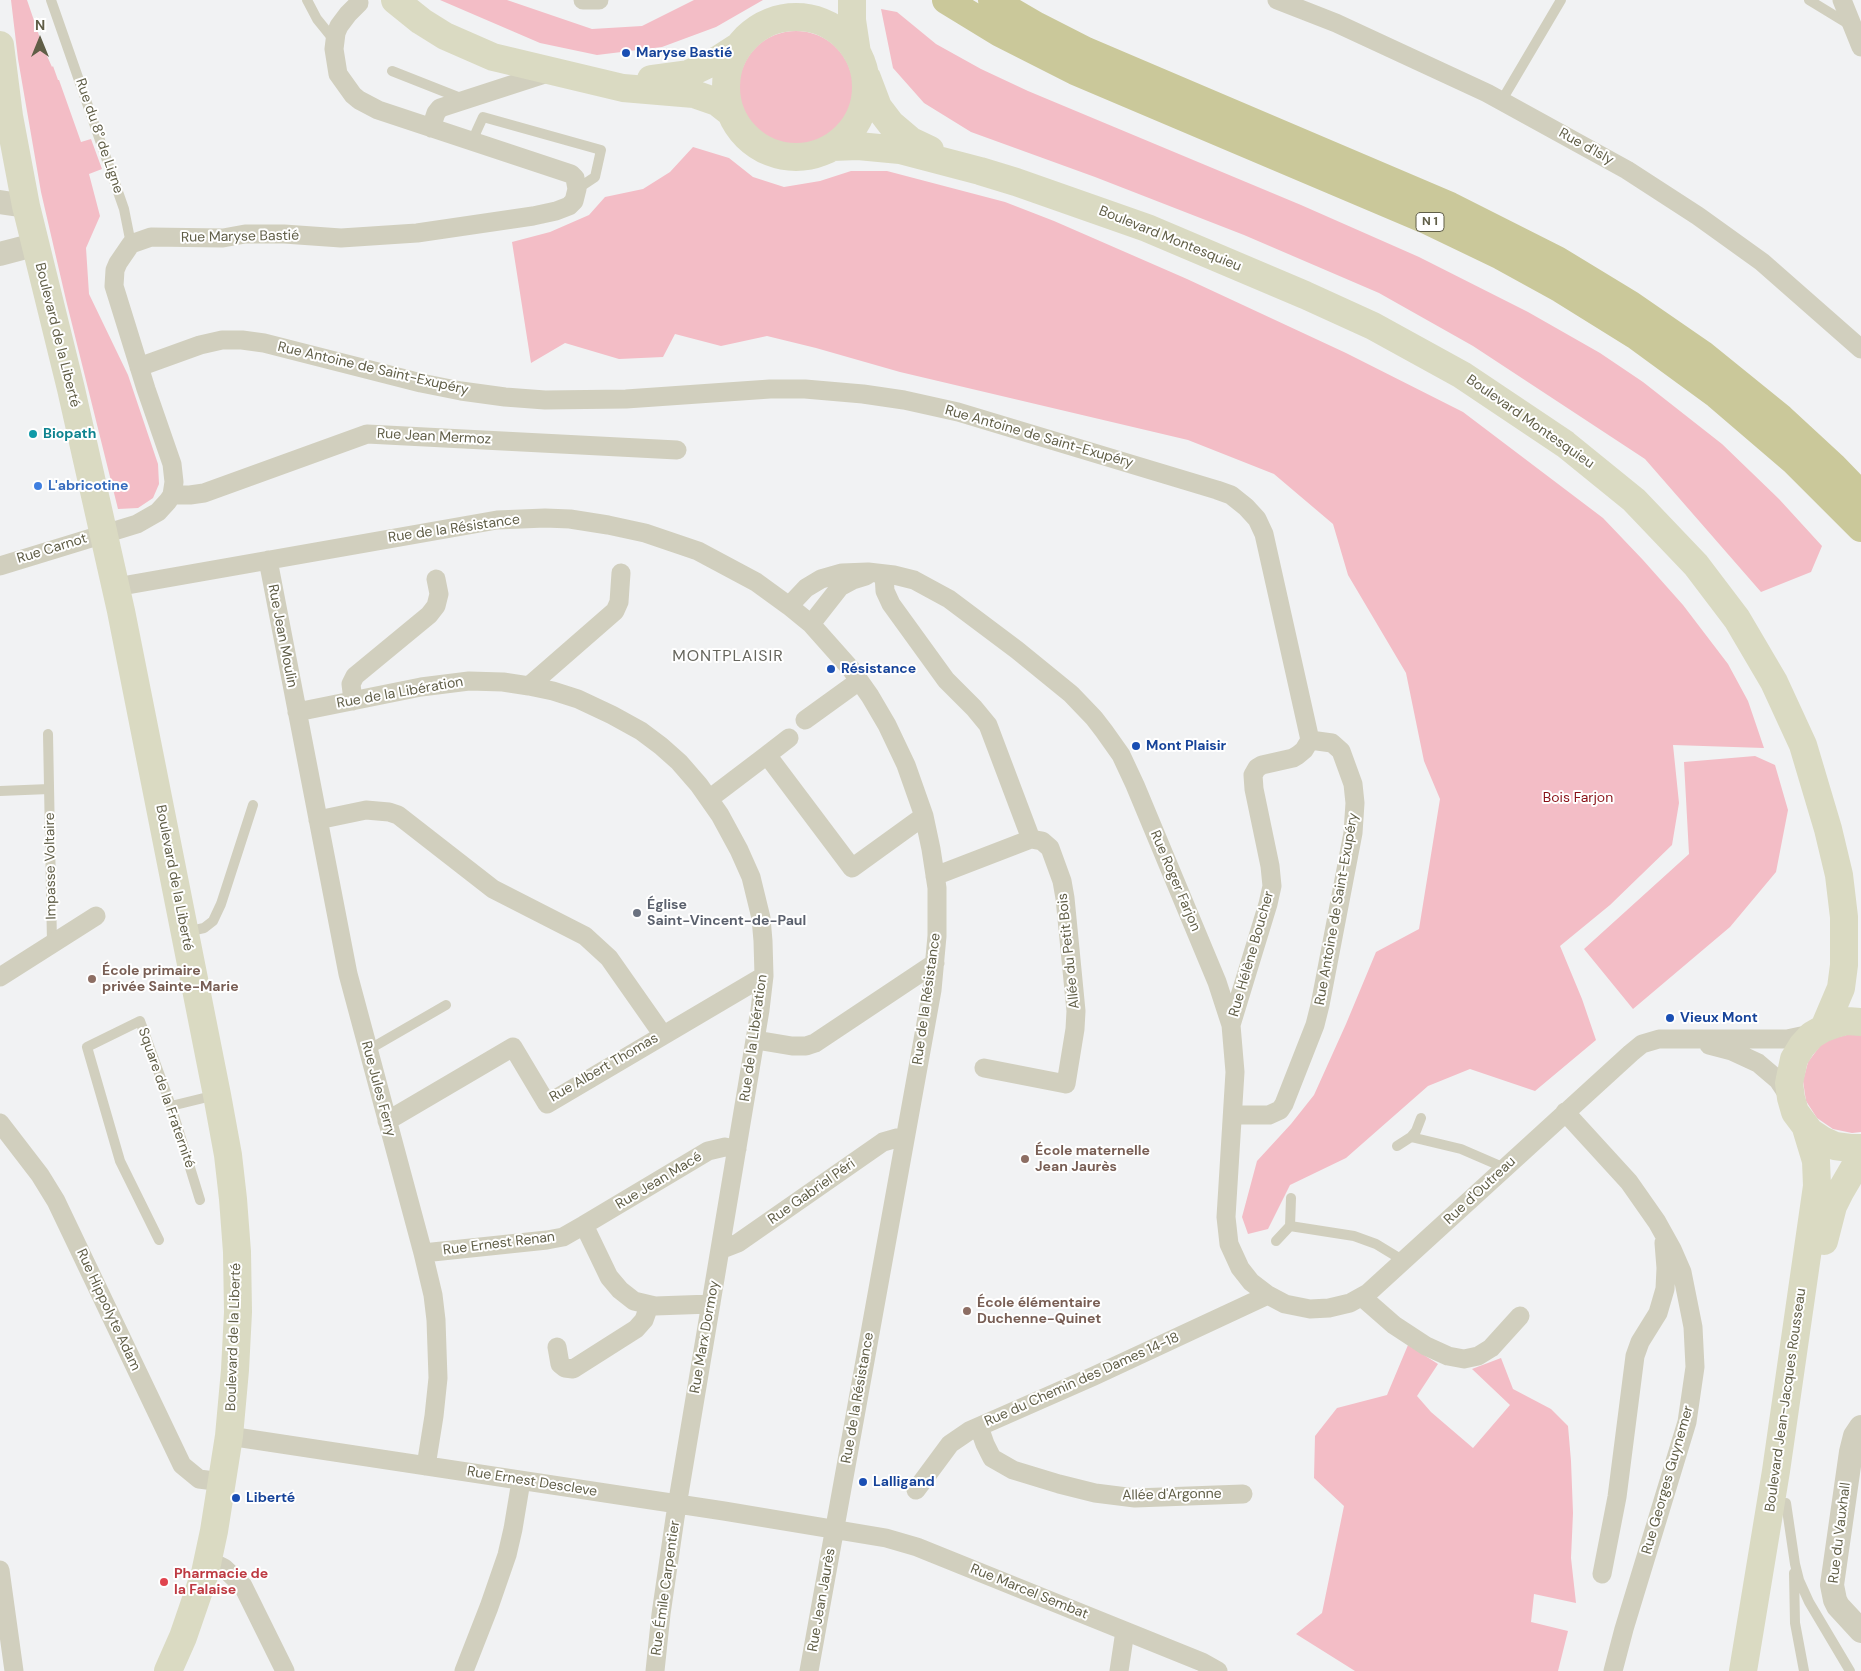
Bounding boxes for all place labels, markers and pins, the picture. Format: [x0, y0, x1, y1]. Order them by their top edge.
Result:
place label: Maryse Bastié [636, 45, 732, 61]
marker: Maryse Bastié [620, 47, 632, 59]
place label: Biopath [43, 426, 96, 442]
marker: Biopath [27, 428, 39, 440]
place label: L'abricotine [48, 478, 128, 494]
marker: L'abricotine [32, 480, 44, 492]
place label: Résistance [841, 661, 916, 677]
marker: Résistance [825, 663, 837, 675]
place label: Mont Plaisir [1146, 738, 1226, 754]
marker: Mont Plaisir [1130, 740, 1142, 752]
place label: Église Saint-Vincent-de-Paul [647, 897, 806, 930]
marker: Église Saint-Vincent-de-Paul [631, 907, 643, 919]
place label: École primaire privée Sainte-Marie [102, 963, 239, 996]
marker: École primaire privée Sainte-Marie [86, 973, 98, 985]
place label: Vieux Mont [1680, 1010, 1758, 1026]
marker: Vieux Mont [1664, 1012, 1676, 1024]
place label: École maternelle Jean Jaurès [1035, 1143, 1150, 1176]
marker: École maternelle Jean Jaurès [1019, 1153, 1031, 1165]
place label: École élémentaire Duchenne-Quinet [977, 1295, 1101, 1328]
marker: École élémentaire Duchenne-Quinet [961, 1305, 973, 1317]
place label: Lalligand [873, 1474, 935, 1490]
marker: Lalligand [857, 1476, 869, 1488]
place label: Liberté [246, 1490, 295, 1506]
marker: Liberté [230, 1492, 242, 1504]
place label: Pharmacie de la Falaise [174, 1566, 268, 1598]
marker: Pharmacie de la Falaise [158, 1576, 170, 1588]

